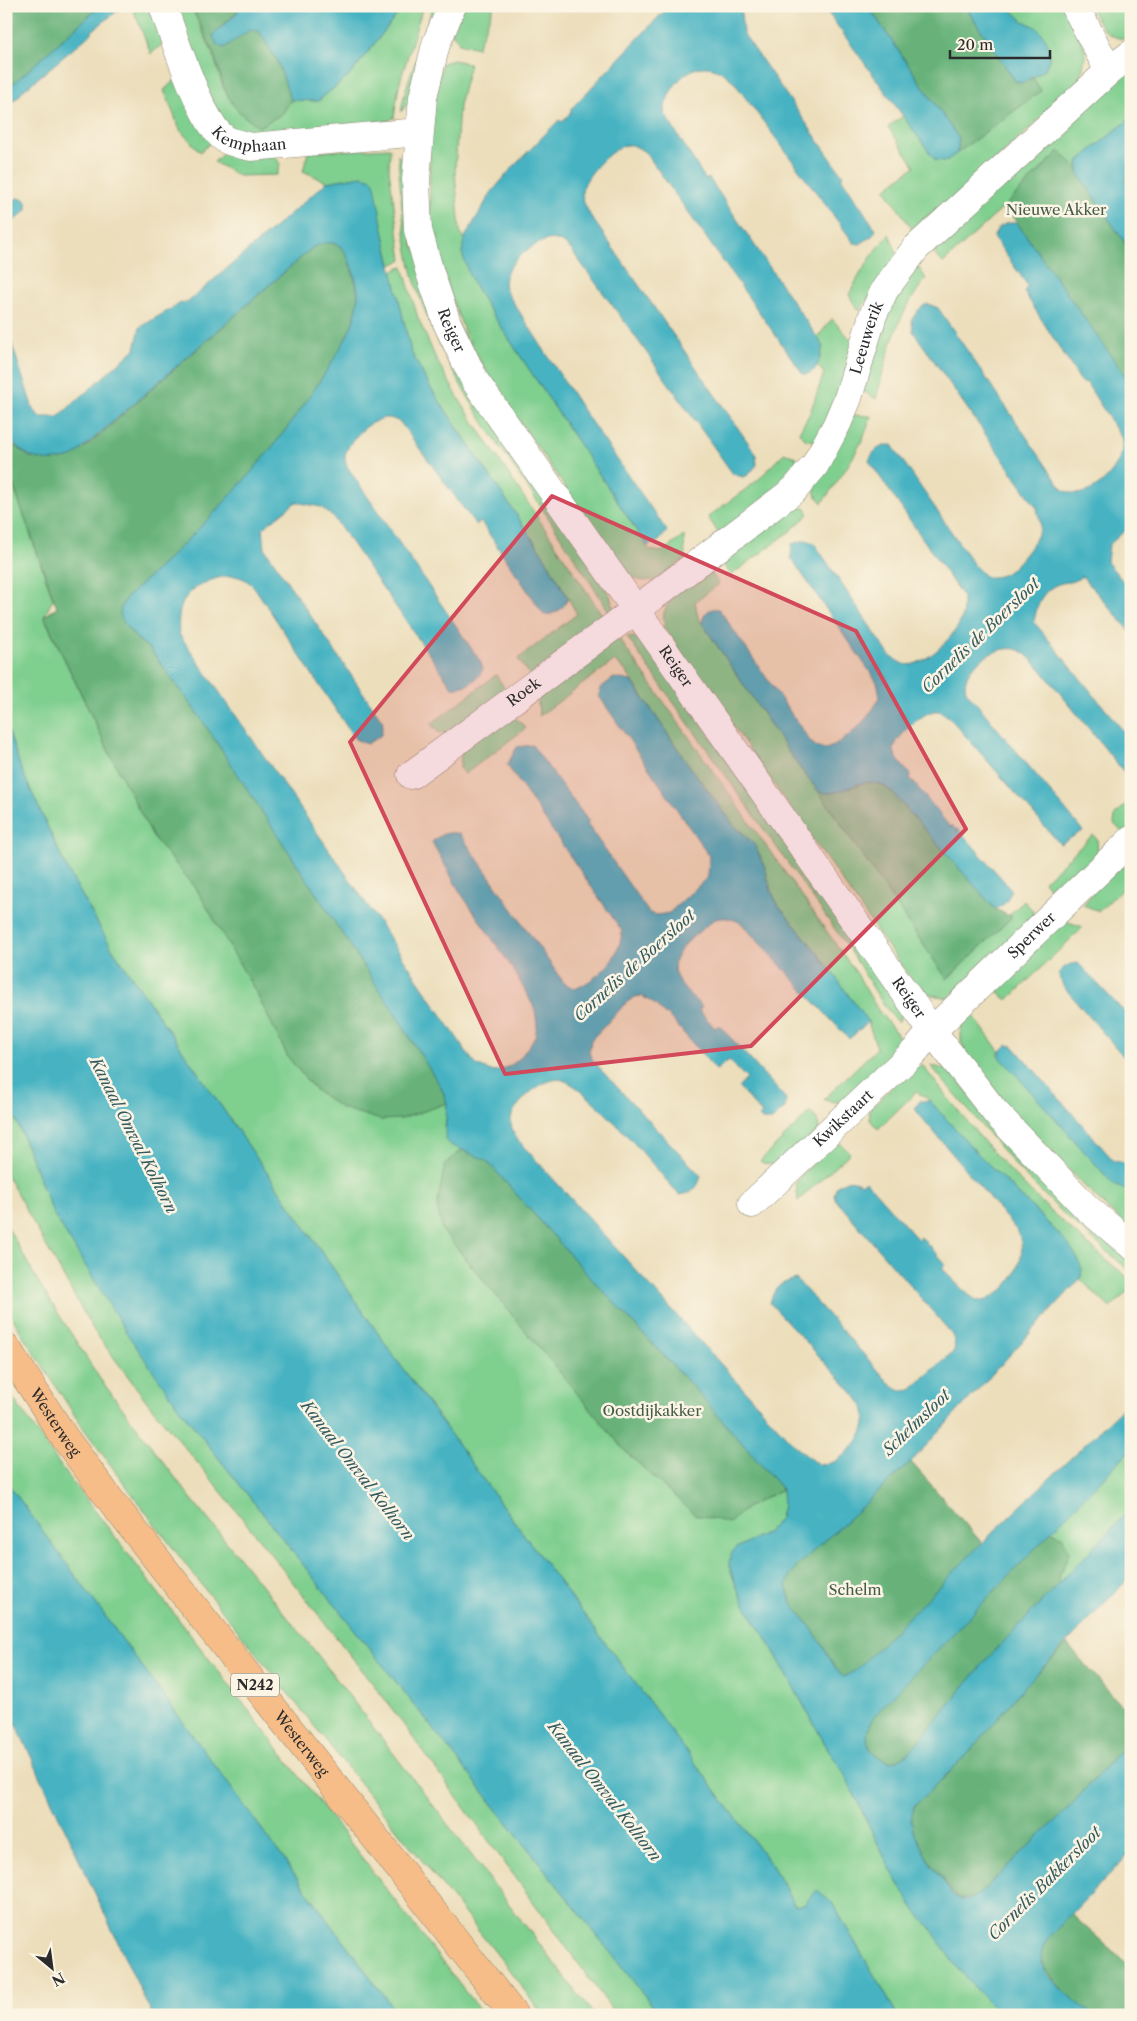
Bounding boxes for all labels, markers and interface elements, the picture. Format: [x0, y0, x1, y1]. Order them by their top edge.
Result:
scale bar [950, 28, 1050, 60]
text: 20 m [957, 35, 993, 54]
street label: Kemphaan [208, 122, 288, 156]
park label: Nieuwe Akker [1006, 200, 1107, 219]
street label: Leeuwerik [846, 297, 888, 376]
street label: Reiger [434, 306, 470, 356]
water label: Cornelis de Boersloot [917, 572, 1044, 697]
street label: Reiger [655, 642, 698, 691]
street label: Roek [503, 672, 545, 710]
water label: Cornelis de Boersloot [569, 904, 700, 1025]
street label: Sperwer [1003, 907, 1060, 962]
street label: Reiger [888, 973, 931, 1023]
water label: Kanaal Omval Kolhorn [85, 1052, 182, 1216]
street label: Kwikstaart [809, 1085, 877, 1151]
street label: Westerweg [25, 1383, 85, 1460]
water label: Schelmsloot [877, 1384, 955, 1460]
water label: Kanaal Omval Kolhorn [296, 1394, 419, 1544]
park label: Oostdijkakker [602, 1401, 702, 1420]
park label: Schelm [828, 1580, 882, 1599]
road number: N242 [231, 1674, 279, 1696]
street label: Westerweg [270, 1706, 334, 1780]
water label: Kanaal Omval Kolhorn [543, 1715, 666, 1865]
water label: Cornelis Bakkersloot [983, 1821, 1106, 1944]
north arrow [28, 1944, 78, 1994]
text: N [49, 1969, 68, 1990]

